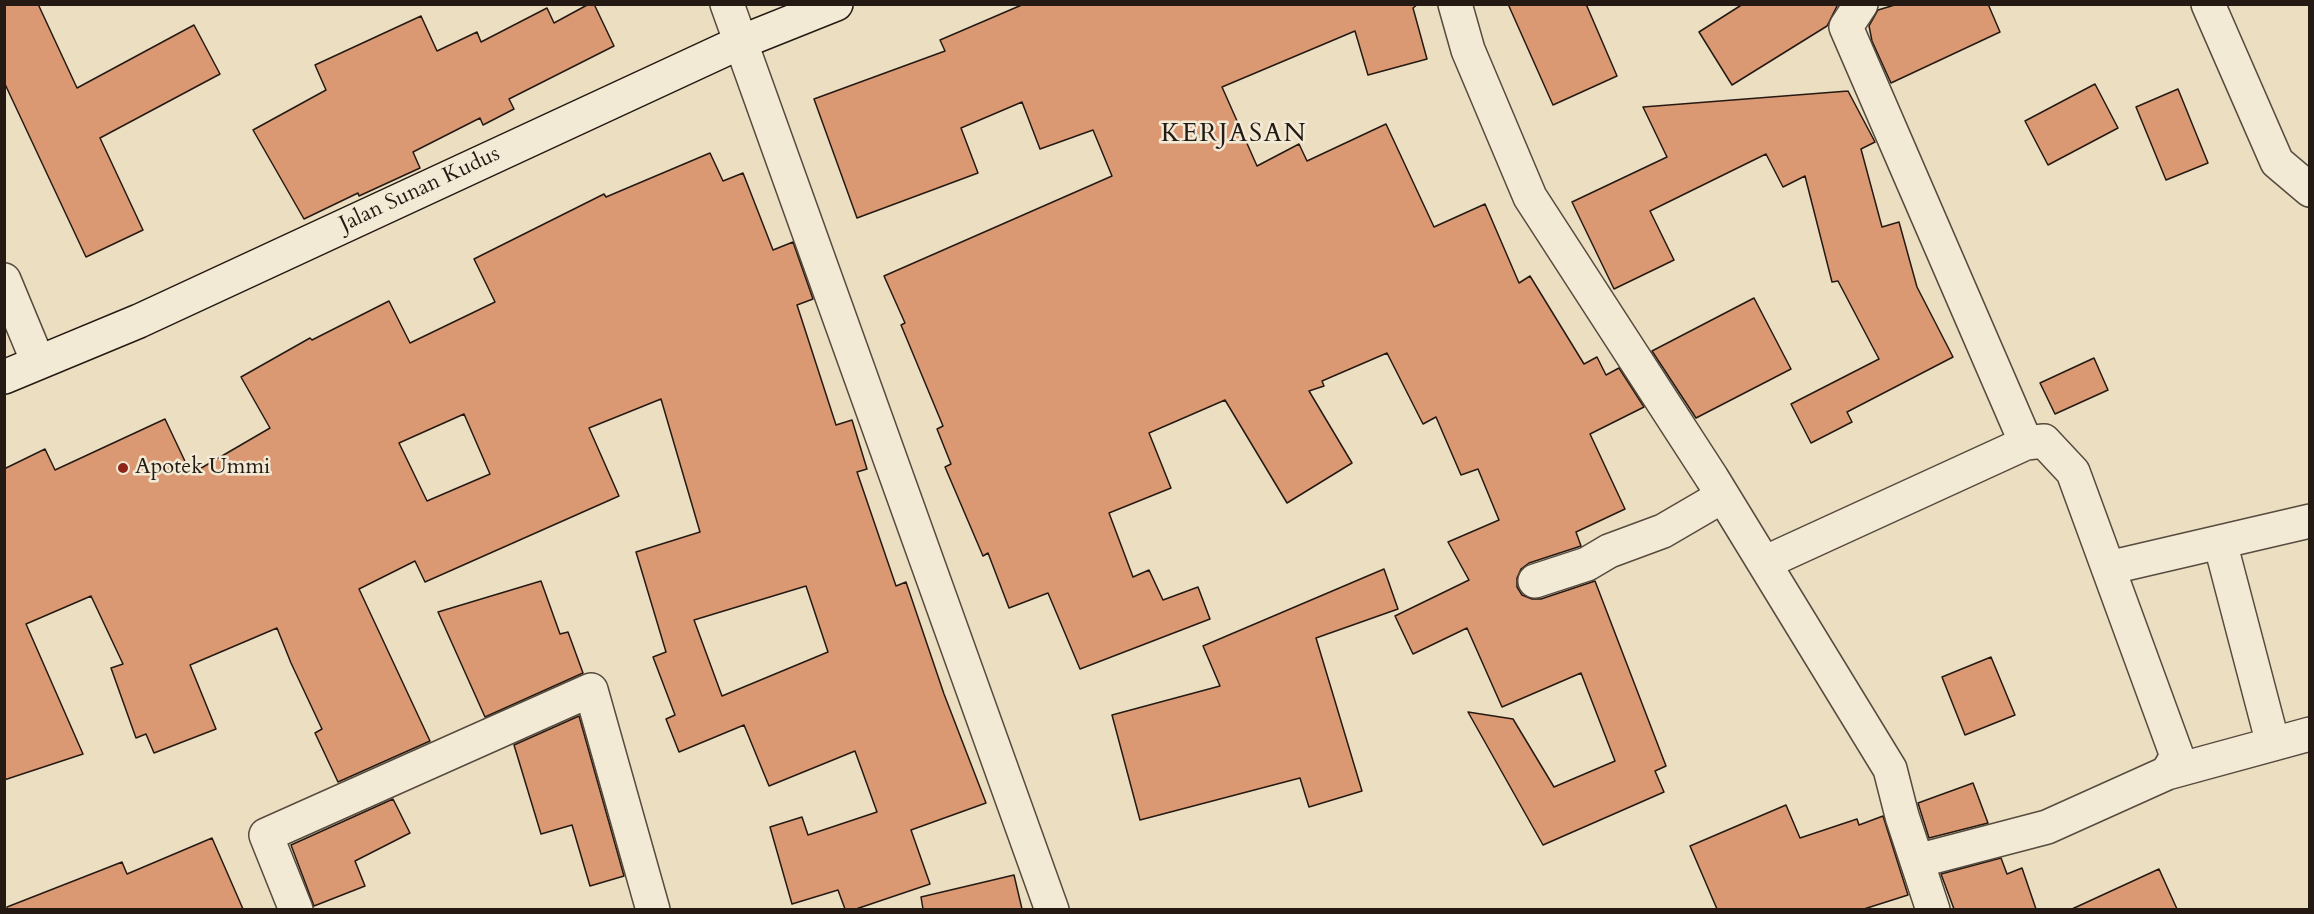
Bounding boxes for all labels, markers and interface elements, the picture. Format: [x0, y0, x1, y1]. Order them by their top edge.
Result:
district label: KERJASAN [1161, 119, 1307, 151]
street label: Jalan Sunan Kudus [336, 141, 504, 239]
place label: Apotek Ummi [135, 455, 270, 481]
marker: Apotek Ummi [116, 461, 130, 475]

